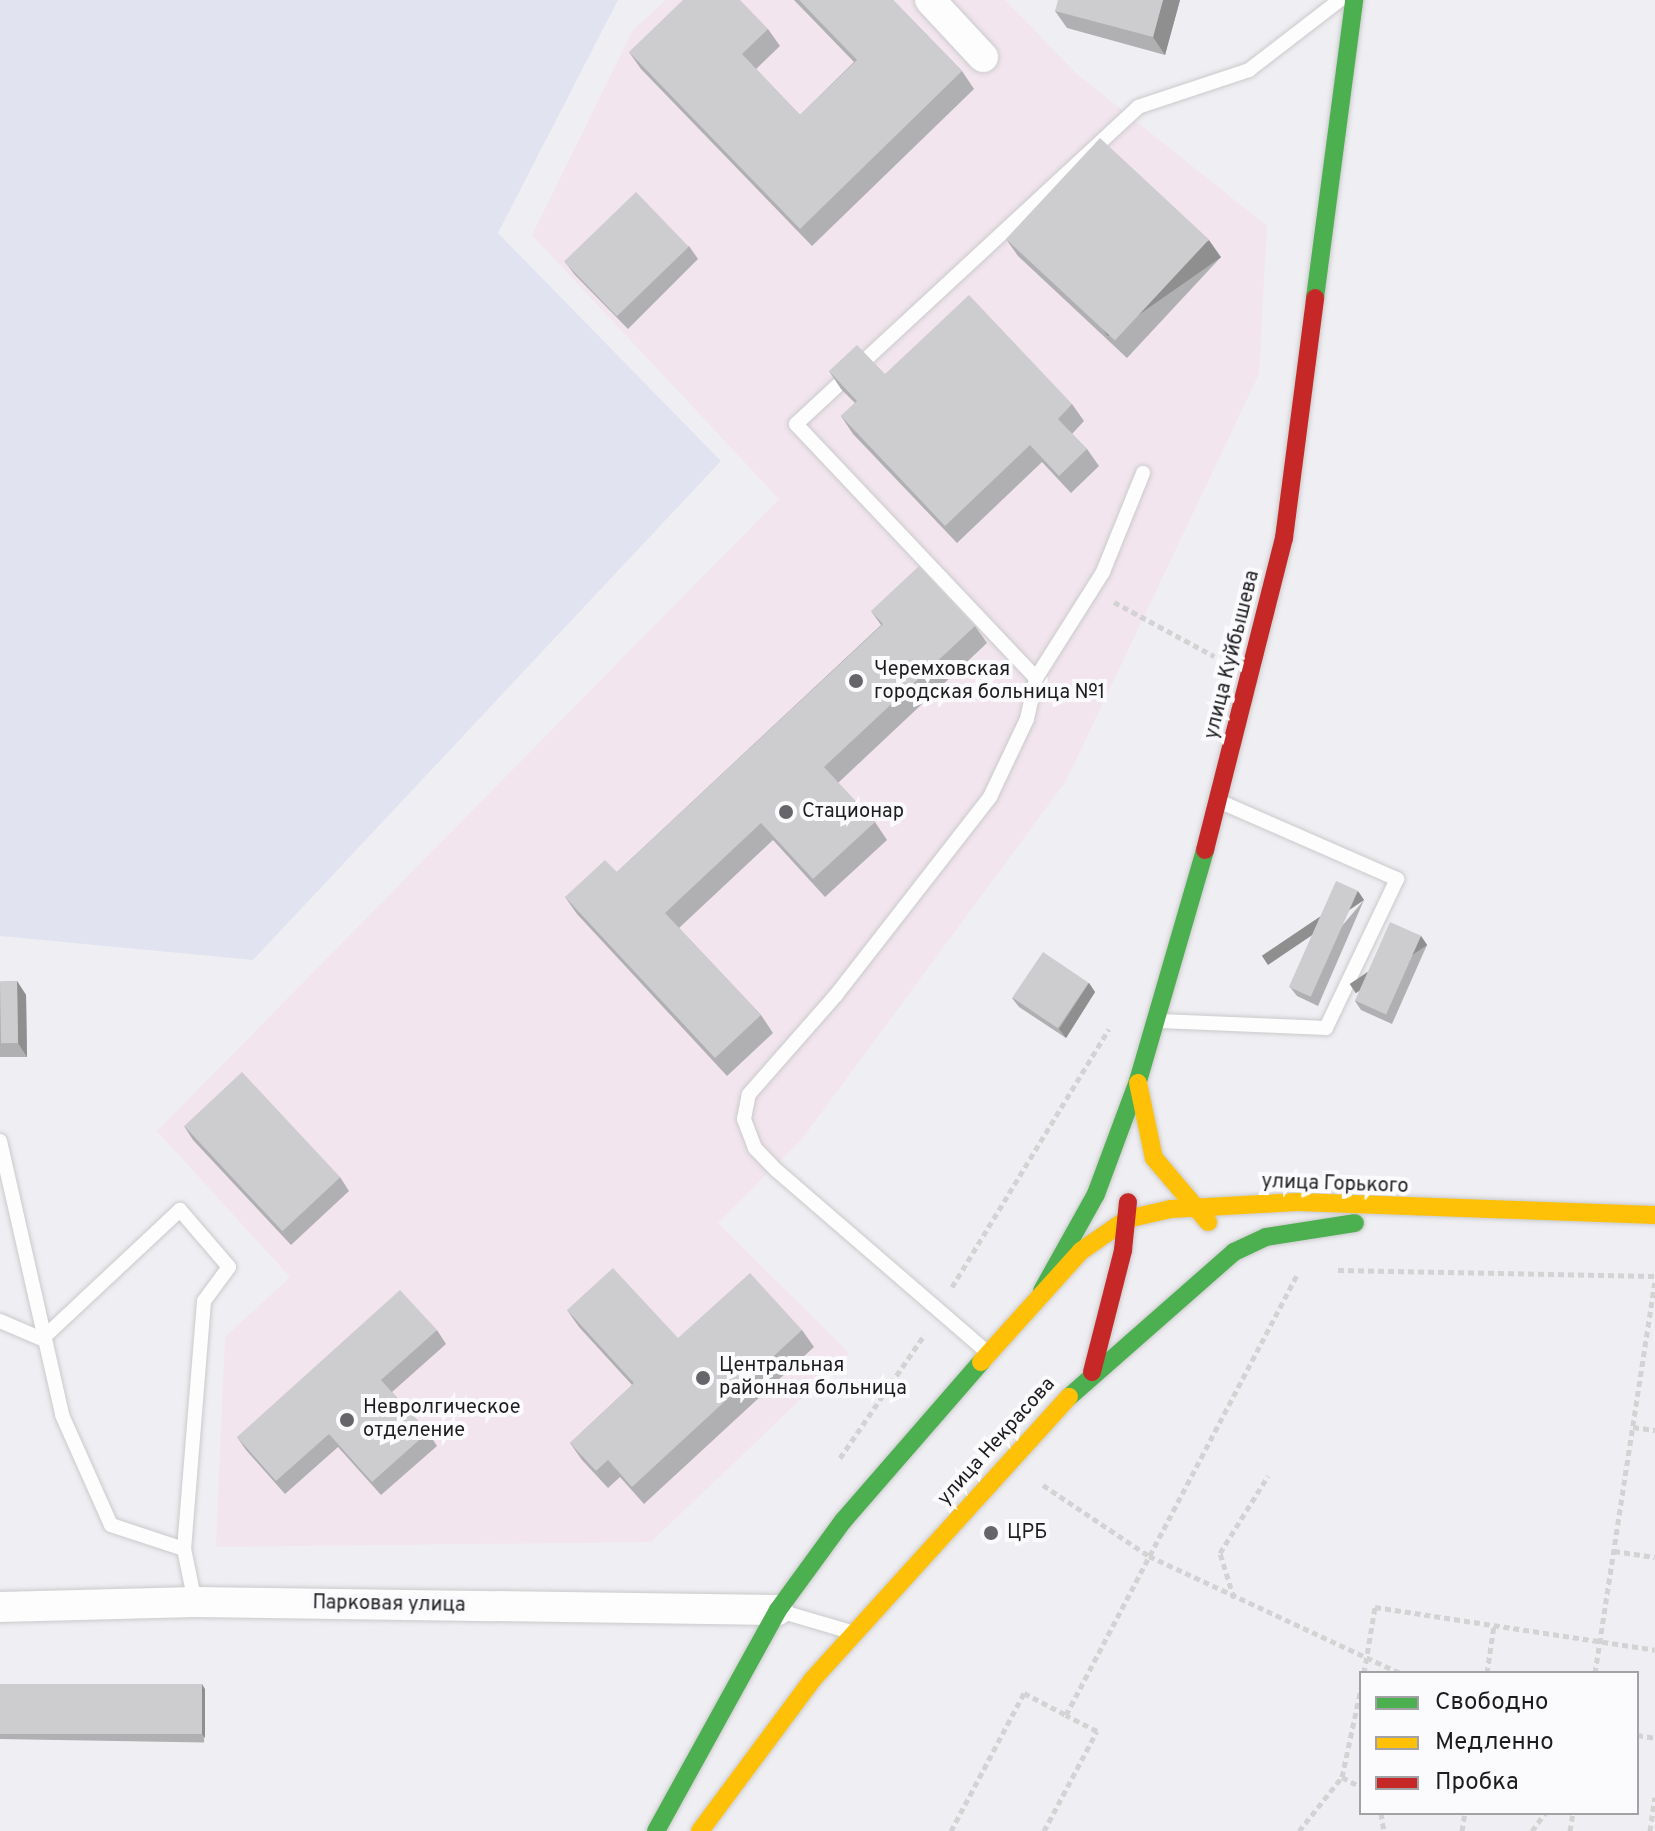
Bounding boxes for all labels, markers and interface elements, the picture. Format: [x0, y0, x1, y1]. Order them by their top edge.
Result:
street label: улица Куйбышева [1200, 568, 1266, 742]
place label: Черемховская городская больница №1 [874, 658, 1105, 705]
marker: Черемховская городская больница №1 [845, 670, 867, 692]
place label: Стационар [802, 800, 904, 824]
marker: Стационар [777, 803, 795, 821]
street label: улица Горького [1261, 1170, 1409, 1200]
place label: Центральная районная больница [719, 1354, 907, 1401]
marker: Центральная районная больница [694, 1369, 712, 1387]
street label: улица Некрасова [933, 1373, 1061, 1511]
place label: Невролгическое отделение [363, 1396, 520, 1443]
marker: Невролгическое отделение [338, 1411, 356, 1429]
place label: ЦРБ [1007, 1521, 1047, 1545]
marker: ЦРБ [982, 1524, 1000, 1542]
street label: Парковая улица [312, 1592, 466, 1618]
legend [1359, 1671, 1639, 1815]
text: Свободно [1435, 1688, 1548, 1718]
text: Медленно [1435, 1728, 1554, 1758]
text: Пробка [1435, 1768, 1519, 1798]

